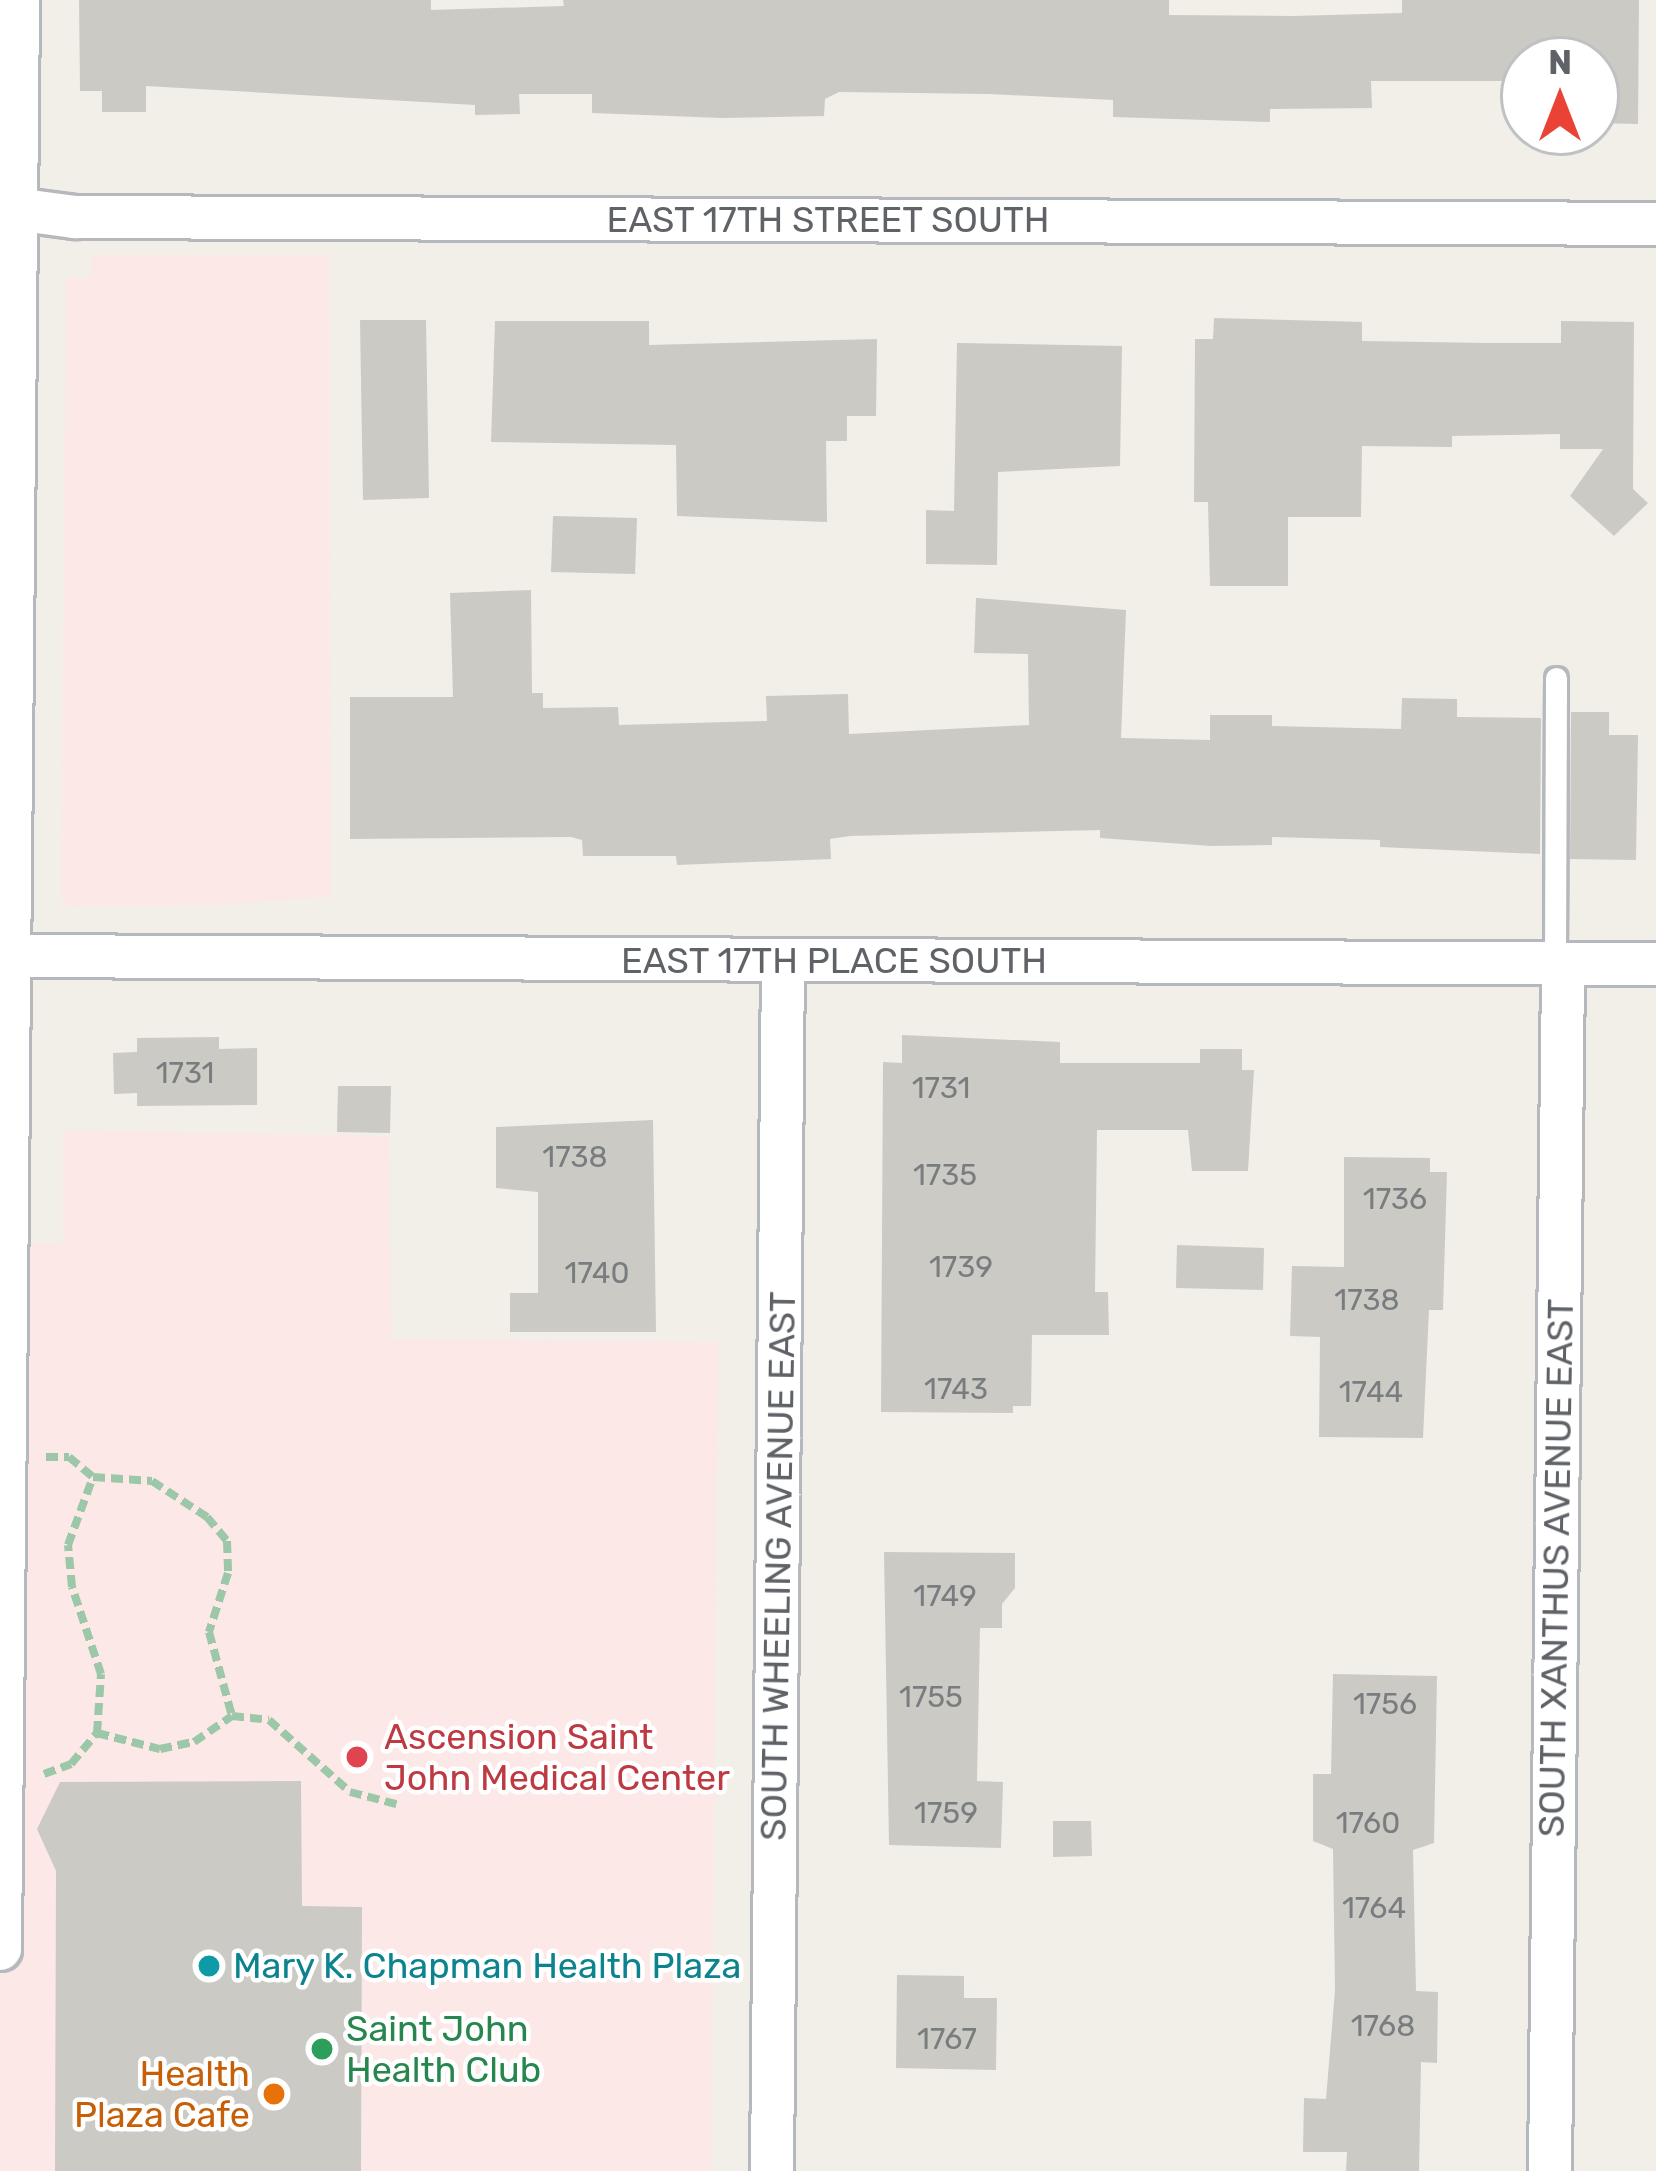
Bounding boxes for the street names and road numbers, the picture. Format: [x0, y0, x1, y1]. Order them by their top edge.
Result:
street label: EAST 17TH STREET SOUTH [606, 198, 1050, 242]
street label: EAST 17TH PLACE SOUTH [621, 939, 1047, 983]
street label: SOUTH WHEELING AVENUE EAST [752, 1290, 804, 1842]
street label: SOUTH XANTHUS AVENUE EAST [1530, 1298, 1582, 1838]

